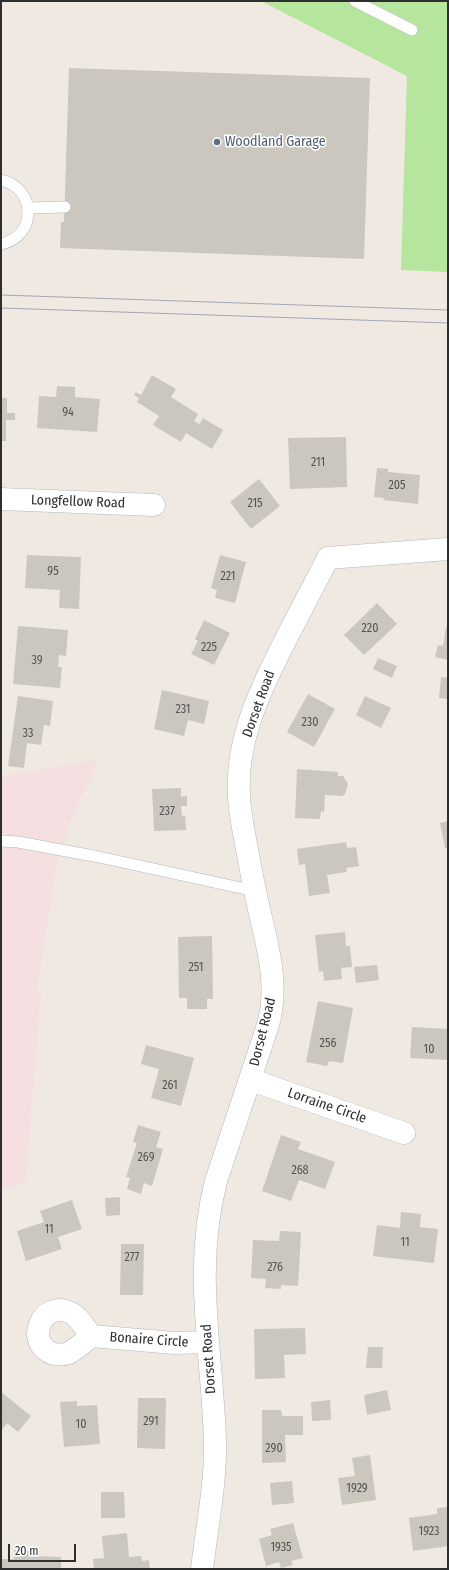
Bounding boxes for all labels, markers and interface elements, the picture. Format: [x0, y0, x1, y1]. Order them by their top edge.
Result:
place label: Woodland Garage [225, 134, 326, 150]
marker: Woodland Garage [212, 137, 222, 147]
house number: 94 [62, 406, 74, 420]
house number: 211 [311, 456, 325, 470]
house number: 205 [388, 479, 406, 493]
street label: Longfellow Road [31, 492, 125, 512]
house number: 215 [247, 497, 263, 511]
house number: 95 [47, 565, 59, 579]
house number: 221 [221, 570, 235, 584]
house number: 220 [362, 622, 378, 636]
house number: 225 [201, 641, 217, 655]
house number: 39 [31, 654, 43, 668]
street label: Dorset Road [239, 668, 279, 740]
house number: 231 [175, 703, 191, 717]
house number: 230 [302, 716, 318, 730]
house number: 33 [23, 727, 33, 741]
house number: 237 [159, 805, 175, 819]
house number: 251 [189, 961, 203, 975]
street label: Dorset Road [246, 996, 280, 1068]
house number: 256 [320, 1037, 336, 1051]
house number: 10 [424, 1043, 434, 1057]
house number: 261 [162, 1079, 178, 1093]
street label: Lorraine Circle [285, 1085, 369, 1127]
house number: 269 [138, 1151, 154, 1165]
house number: 268 [291, 1164, 309, 1178]
house number: 11 [44, 1223, 54, 1237]
house number: 11 [400, 1236, 410, 1250]
house number: 277 [125, 1251, 139, 1265]
house number: 276 [267, 1261, 283, 1275]
street label: Dorset Road [198, 1324, 220, 1394]
street label: Bonaire Circle [109, 1329, 189, 1351]
house number: 291 [143, 1415, 159, 1429]
house number: 10 [76, 1418, 86, 1432]
house number: 290 [265, 1442, 283, 1456]
house number: 1929 [346, 1482, 368, 1496]
house number: 1923 [419, 1525, 439, 1539]
scale bar [10, 1536, 78, 1562]
house number: 1935 [270, 1541, 292, 1555]
text: 20 m [15, 1544, 39, 1558]

